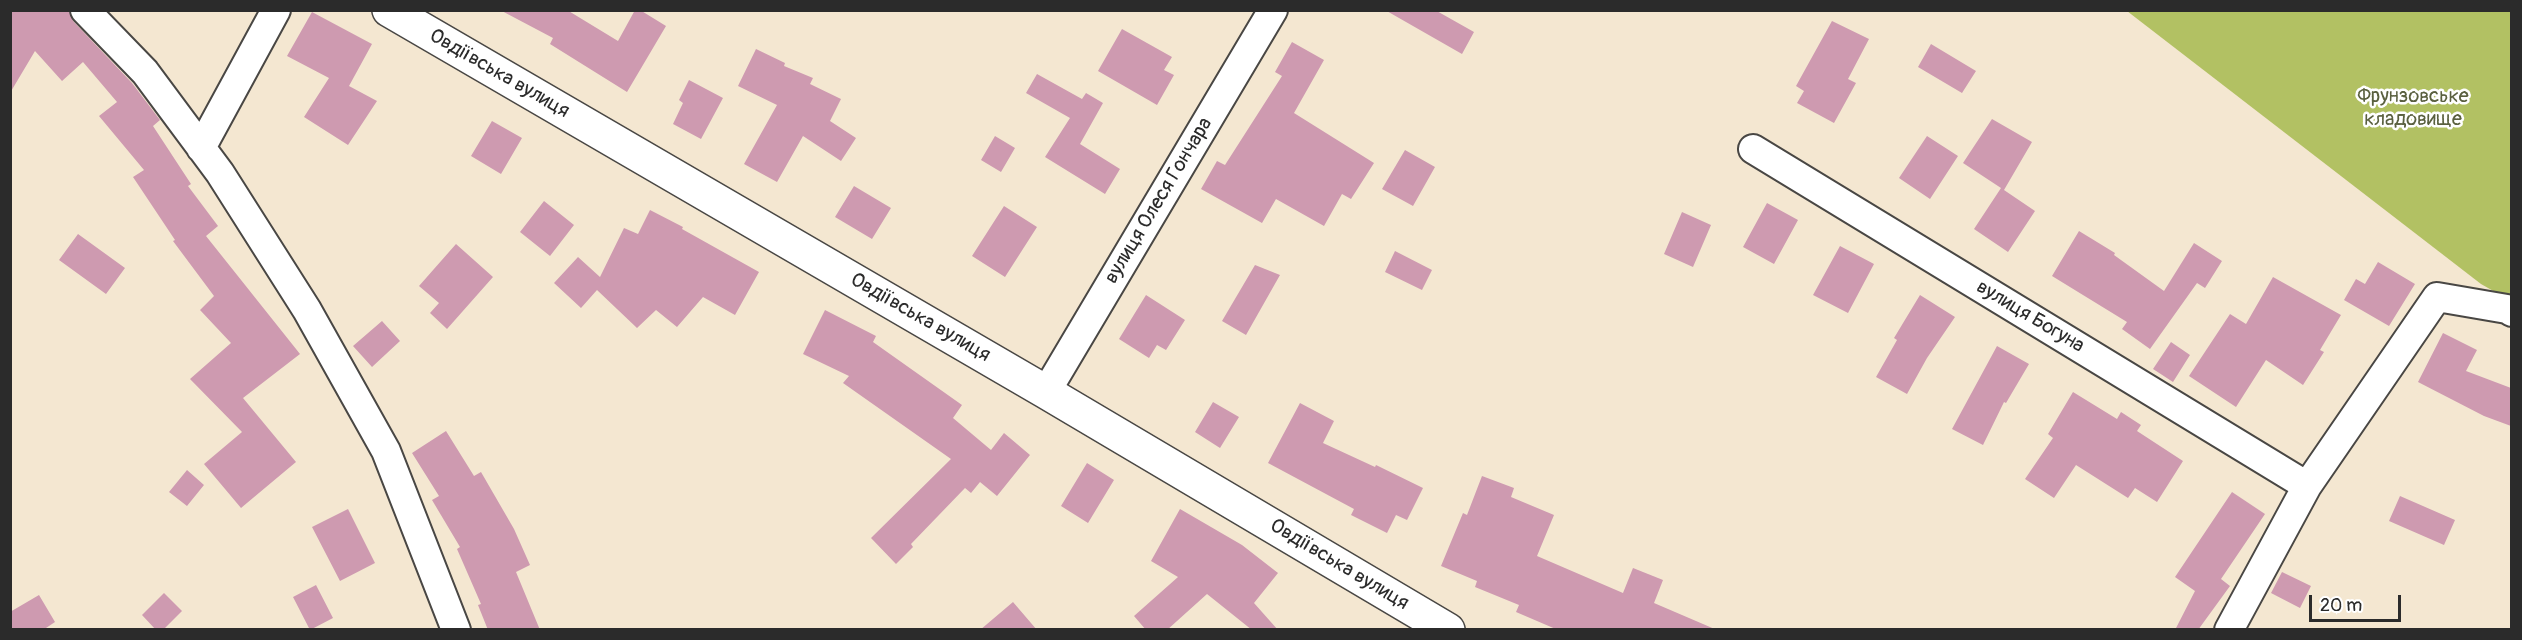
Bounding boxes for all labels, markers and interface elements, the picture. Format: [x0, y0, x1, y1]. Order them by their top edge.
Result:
street label: Овдіївська вулиця [425, 24, 573, 124]
park label: Фрунзовське кладовище [2357, 85, 2469, 132]
street label: вулиця Олеся Гончара [1100, 114, 1218, 288]
street label: Овдіївська вулиця [846, 268, 994, 368]
street label: вулиця Богуна [1972, 275, 2088, 359]
street label: Овдіївська вулиця [1265, 514, 1413, 616]
scale bar [2312, 583, 2404, 621]
text: 20 m [2320, 594, 2362, 617]

